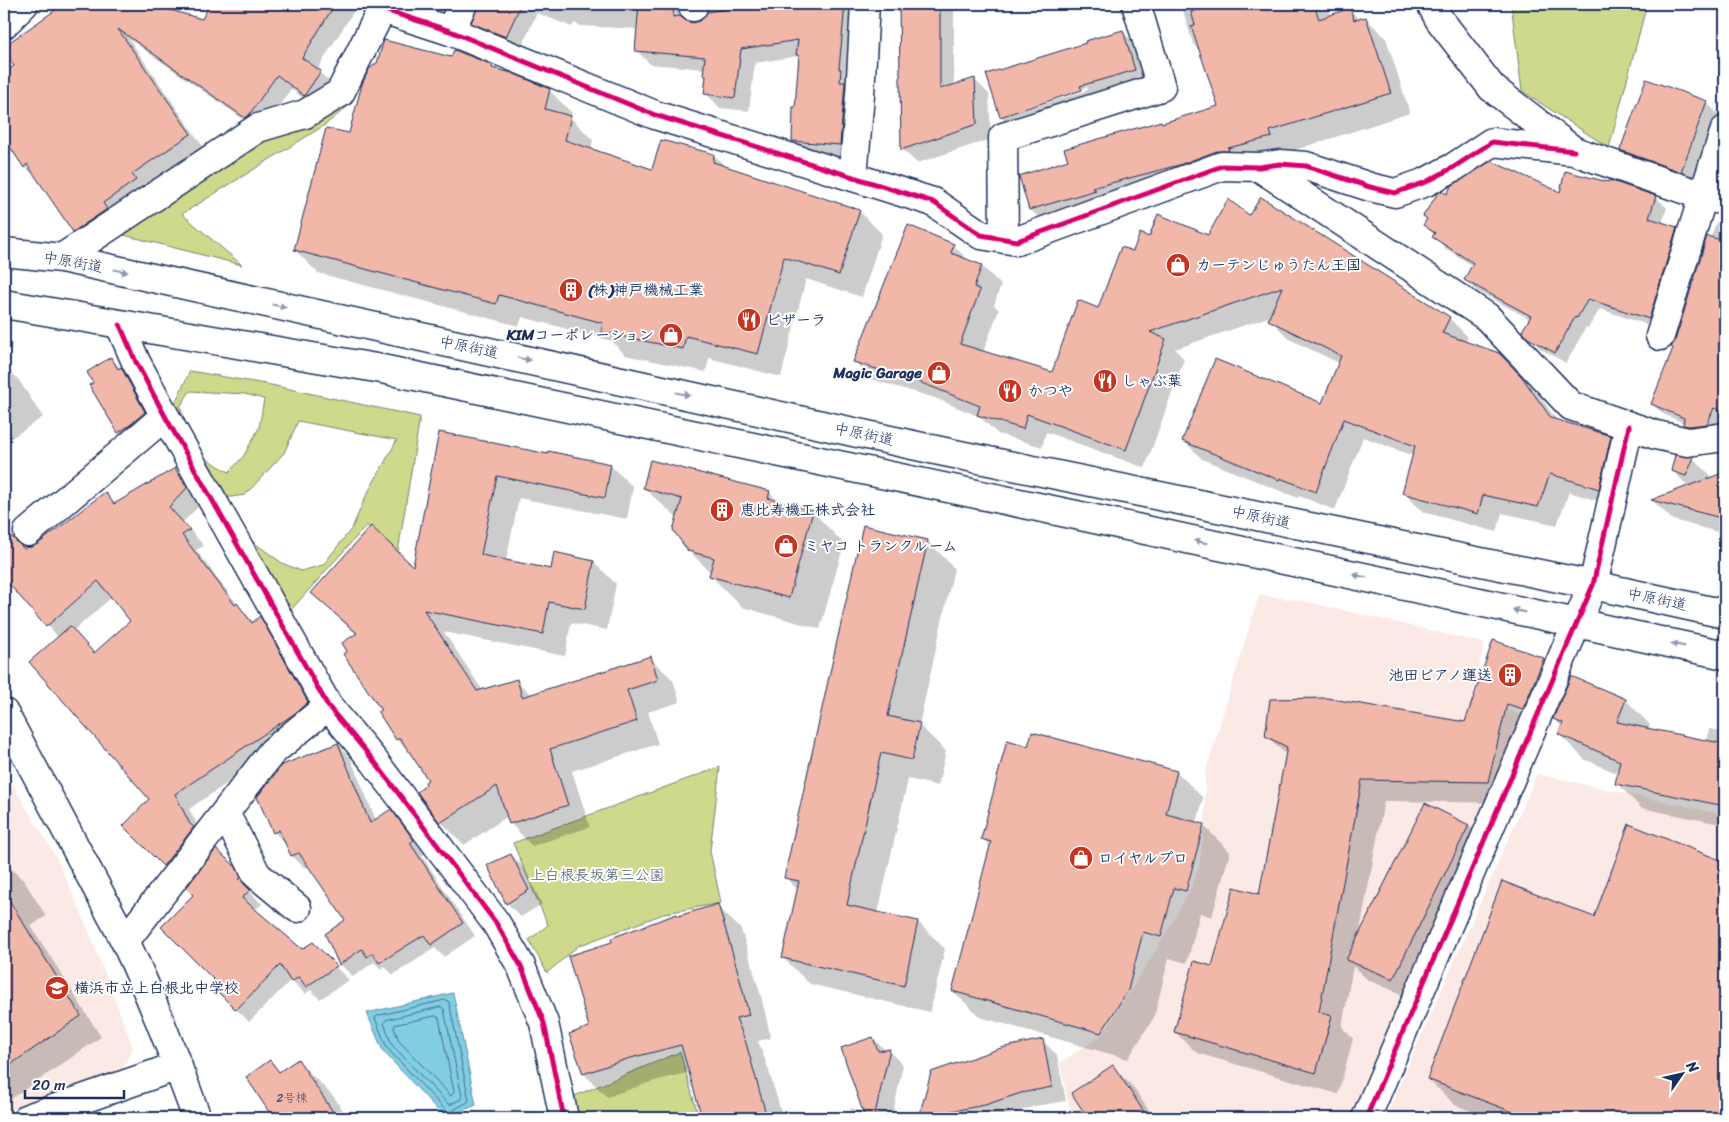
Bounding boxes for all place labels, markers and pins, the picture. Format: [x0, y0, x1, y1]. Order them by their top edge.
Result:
shop icon: カーテンじゅうたん王国 [1165, 252, 1191, 278]
place label: カーテンじゅうたん王国 [1196, 252, 1361, 278]
building icon: (株)神戸機械工業 [558, 277, 584, 303]
place label: (株)神戸機械工業 [588, 277, 704, 303]
restaurant icon: ピザーラ [736, 307, 762, 333]
place label: ピザーラ [766, 307, 826, 333]
place label: KIMコーポレーション [505, 322, 654, 348]
shop icon: KIMコーポレーション [658, 322, 684, 348]
place label: Magic Garage [832, 360, 922, 386]
shop icon: Magic Garage [926, 360, 952, 386]
restaurant icon: しゃぶ葉 [1092, 368, 1118, 394]
place label: しゃぶ葉 [1122, 368, 1182, 394]
restaurant icon: かつや [997, 378, 1023, 404]
place label: かつや [1028, 378, 1073, 404]
building icon: 恵比寿機工株式会社 [709, 497, 735, 523]
place label: 恵比寿機工株式会社 [740, 497, 875, 523]
shop icon: ミヤコ トランクルーム [773, 533, 799, 559]
place label: ミヤコ トランクルーム [804, 533, 958, 559]
place label: 池田ピアノ運送 [1389, 662, 1492, 688]
building icon: 池田ピアノ運送 [1497, 662, 1523, 688]
shop icon: ロイヤルプロ [1068, 845, 1094, 871]
place label: ロイヤルプロ [1098, 845, 1188, 871]
school or university icon: 横浜市立上白根北中学校 [44, 975, 70, 1001]
place label: 横浜市立上白根北中学校 [74, 975, 239, 1001]

